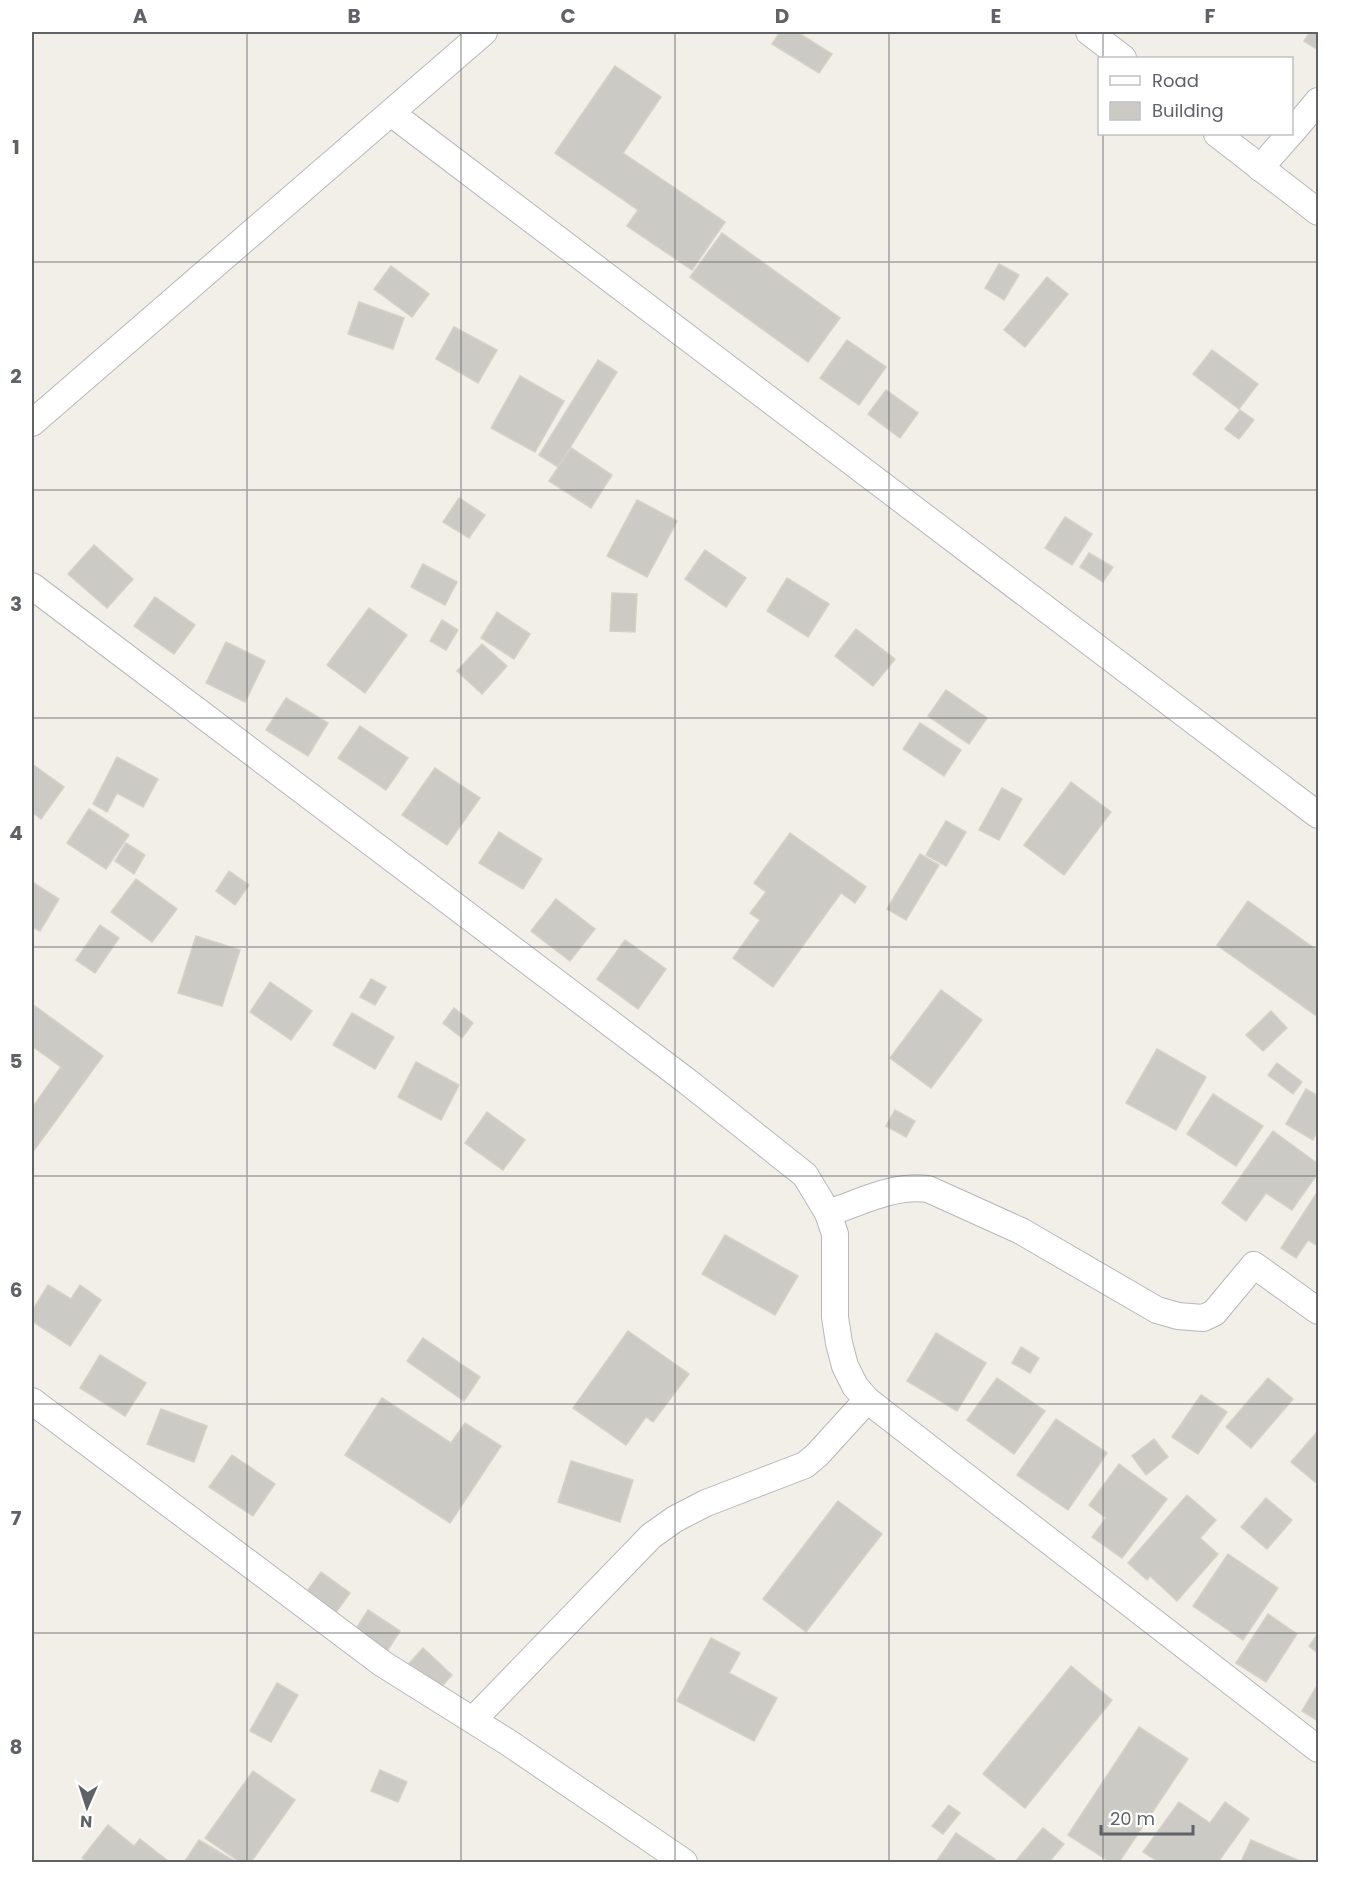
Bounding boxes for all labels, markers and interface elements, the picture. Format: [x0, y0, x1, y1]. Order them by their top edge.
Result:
text: A [133, 2, 148, 30]
text: B [347, 2, 361, 30]
text: C [560, 2, 576, 30]
text: D [775, 2, 789, 30]
text: E [991, 2, 1001, 30]
text: F [1205, 2, 1216, 30]
legend [1098, 57, 1293, 135]
text: Road [1152, 68, 1199, 93]
text: Building [1152, 98, 1224, 123]
text: 1 [12, 133, 20, 161]
text: 2 [10, 362, 22, 390]
text: 3 [10, 590, 22, 618]
text: 4 [9, 819, 23, 847]
text: 5 [10, 1047, 23, 1075]
text: 6 [10, 1276, 22, 1304]
text: 7 [11, 1504, 22, 1532]
text: 8 [10, 1733, 22, 1761]
north arrow [57, 1777, 117, 1837]
scale bar [1101, 1798, 1192, 1836]
text: 20 m [1110, 1806, 1155, 1831]
text: N [80, 1810, 93, 1833]

